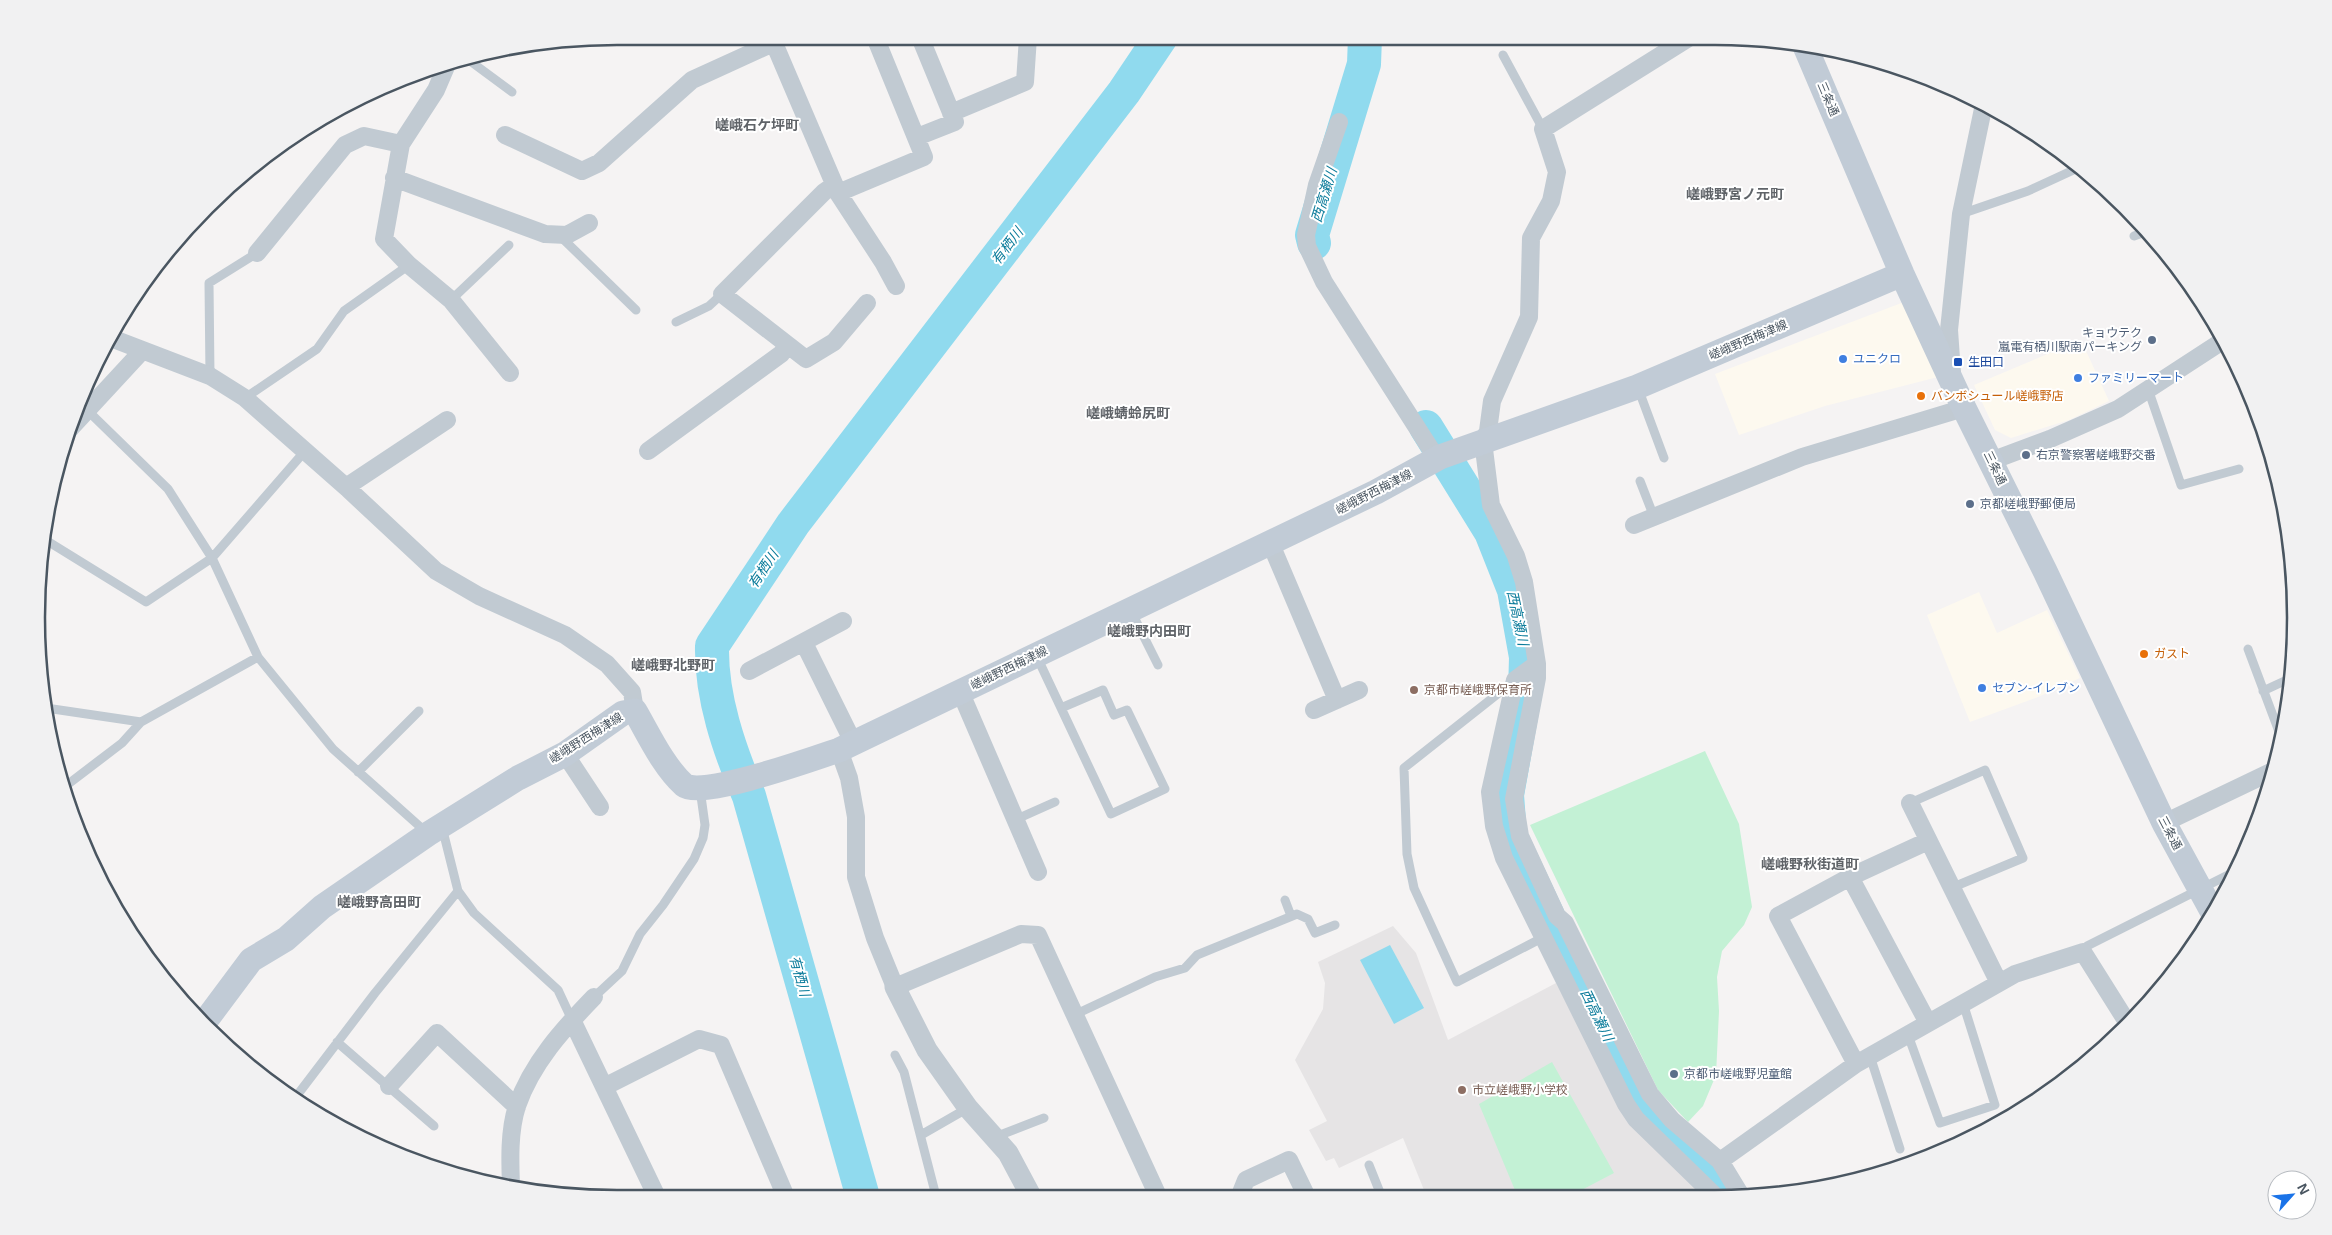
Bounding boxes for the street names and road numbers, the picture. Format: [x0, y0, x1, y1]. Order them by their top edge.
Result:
street label: 三条通 [1815, 80, 1841, 118]
street label: 嵯峨野西梅津線 [1707, 317, 1789, 363]
street label: 三条通 [1981, 449, 2009, 487]
street label: 嵯峨野西梅津線 [1333, 467, 1415, 517]
street label: 嵯峨野西梅津線 [968, 643, 1050, 693]
street label: 嵯峨野西梅津線 [547, 710, 625, 766]
street label: 三条通 [2155, 814, 2185, 852]

